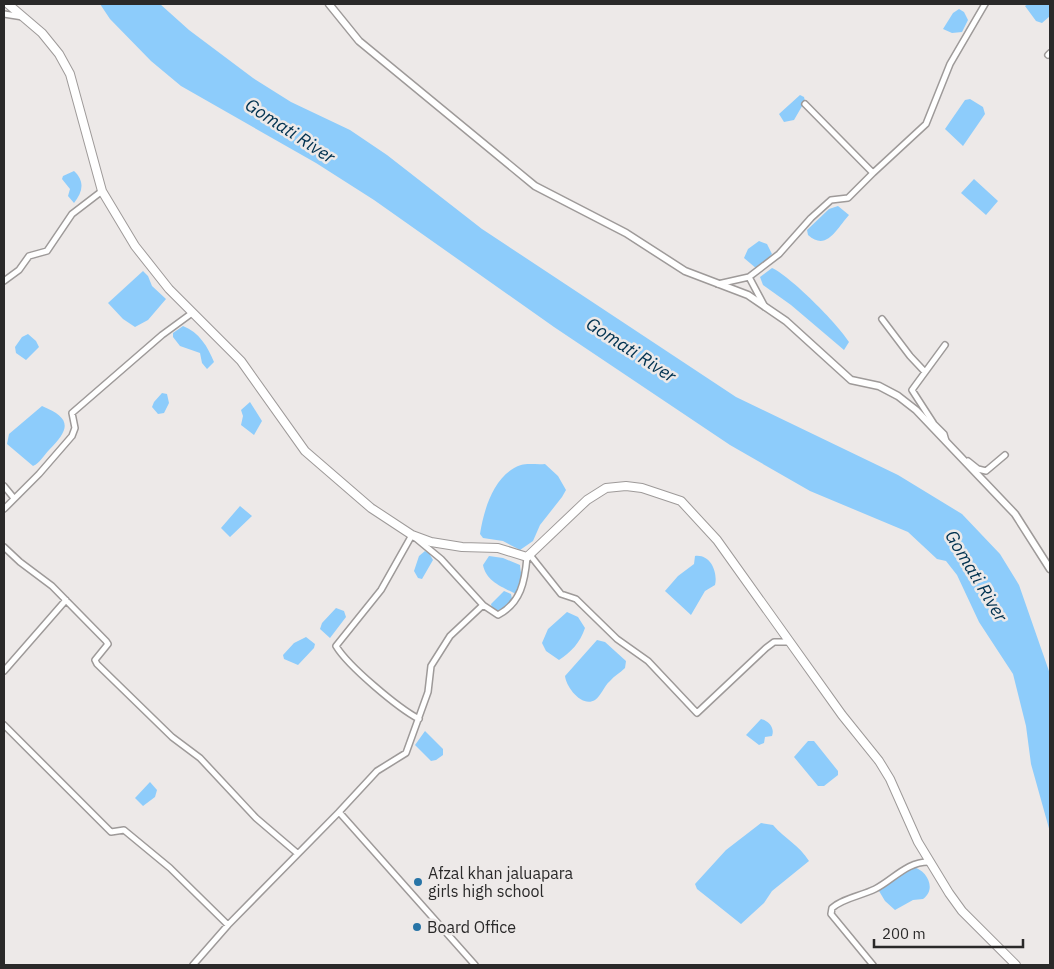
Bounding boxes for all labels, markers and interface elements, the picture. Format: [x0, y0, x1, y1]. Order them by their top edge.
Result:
water label: Gomati River [241, 93, 340, 168]
water label: Gomati River [582, 312, 681, 387]
water label: Gomati River [940, 526, 1013, 626]
place label: Afzal khan jaluapara girls high school [428, 863, 574, 901]
marker: Afzal khan jaluapara girls high school [412, 876, 424, 888]
scale bar [874, 916, 1023, 948]
place label: Board Office [427, 917, 516, 937]
marker: Board Office [411, 921, 423, 933]
text: 200 m [882, 924, 926, 943]

